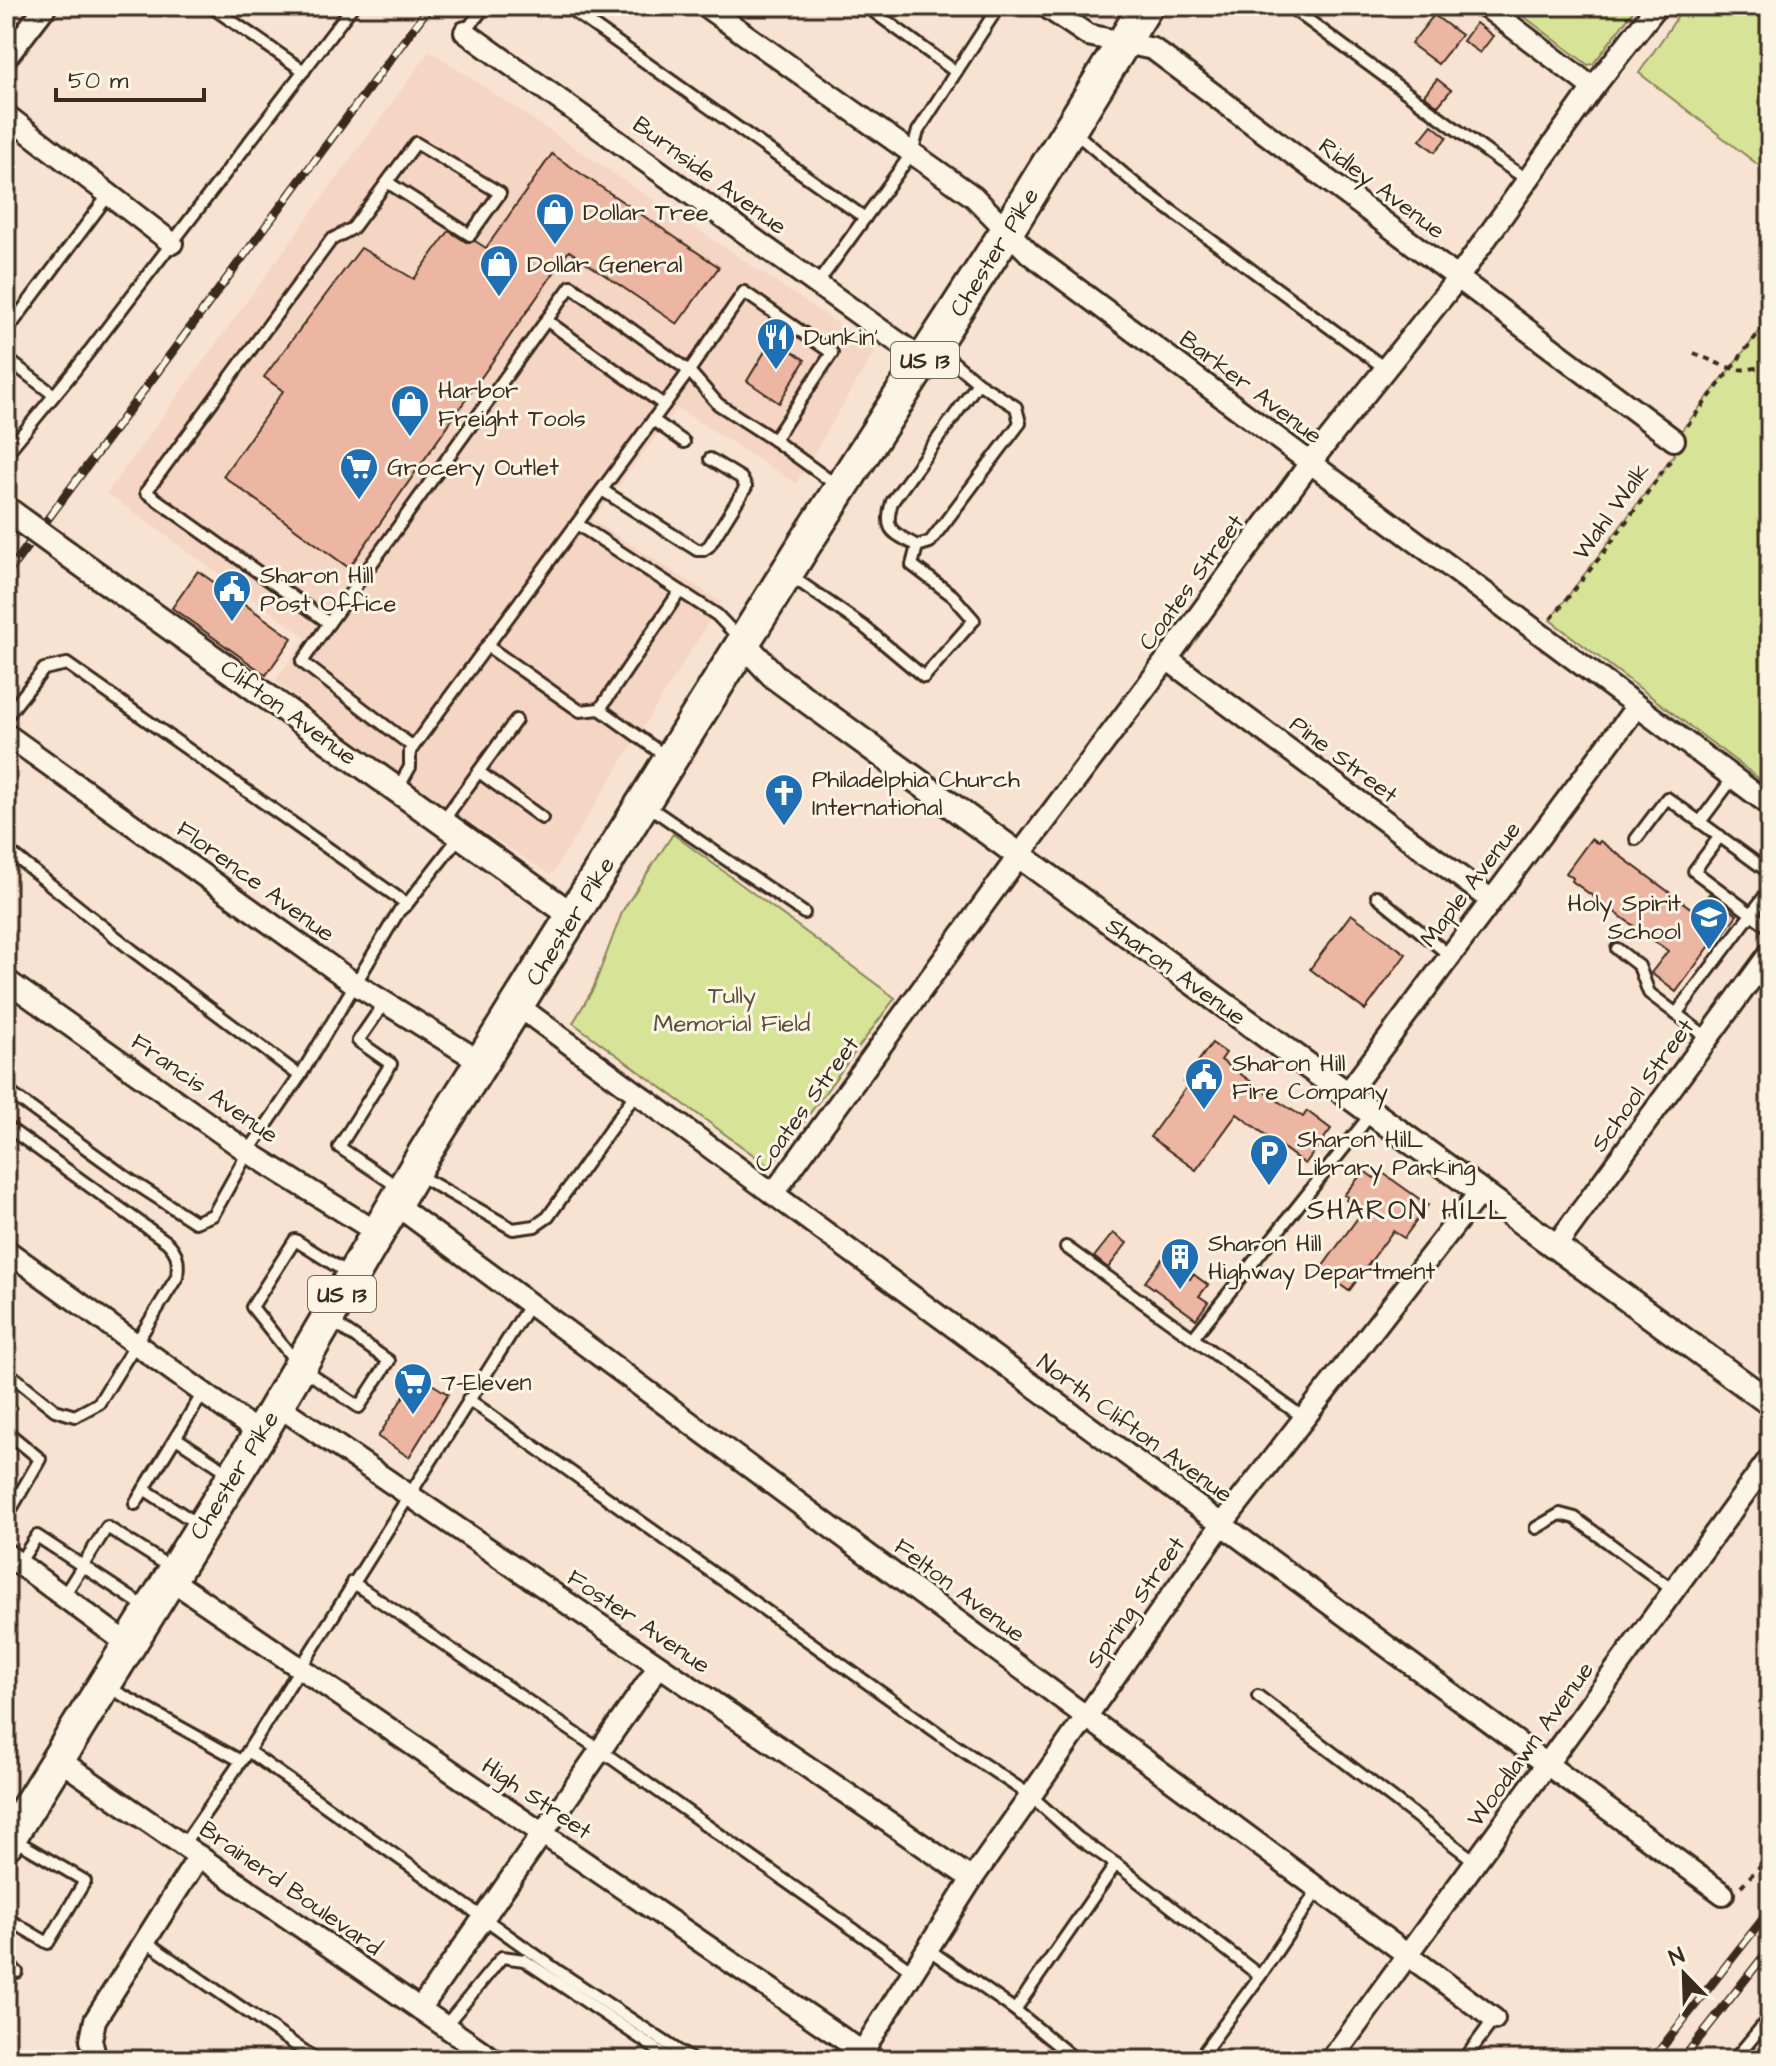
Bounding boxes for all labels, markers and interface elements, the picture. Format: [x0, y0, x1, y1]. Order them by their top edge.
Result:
scale bar [56, 52, 204, 102]
text: 50 m [68, 64, 129, 98]
street label: Burnside Avenue [625, 108, 793, 243]
street label: Ridley Avenue [1310, 130, 1452, 248]
street label: Chester Pike [942, 182, 1048, 323]
shop icon: Dollar Tree [534, 191, 576, 246]
place label: Dollar Tree [583, 196, 709, 230]
shop icon: Dollar General [478, 243, 520, 298]
place label: Dollar General [527, 248, 682, 282]
restaurant icon: Dunkin' [755, 316, 797, 371]
place label: Dunkin' [804, 321, 878, 355]
street label: Barker Avenue [1172, 323, 1329, 453]
road number: US 13 [891, 342, 959, 378]
place label: Harbor Freight Tools [438, 374, 586, 437]
shop icon: Harbor Freight Tools [389, 383, 431, 438]
supermarket icon: Grocery Outlet [338, 446, 380, 501]
place label: Grocery Outlet [387, 451, 559, 486]
street label: Wahl Walk [1565, 456, 1659, 567]
street label: Coates Street [1131, 507, 1253, 658]
place label: Sharon Hill Post Office [260, 559, 397, 621]
public building icon: Sharon Hill Post Office [211, 568, 253, 623]
street label: Clifton Avenue [213, 652, 364, 774]
street label: Pine Street [1282, 708, 1405, 812]
place label: Philadelphia Church International [812, 763, 1020, 825]
church icon: Philadelphia Church International [763, 772, 805, 827]
street label: Florence Avenue [169, 813, 341, 951]
street label: Maple Avenue [1412, 815, 1529, 955]
street label: Chester Pike [518, 851, 624, 992]
place label: Holy Spirit School [1567, 887, 1681, 949]
school or university icon: Holy Spirit School [1688, 896, 1730, 951]
street label: Sharon Avenue [1098, 909, 1253, 1034]
park label: Tully Memorial Field [654, 979, 810, 1041]
street label: School Street [1583, 1012, 1703, 1159]
street label: Francis Avenue [124, 1025, 285, 1152]
street label: Coates Street [746, 1029, 868, 1180]
place label: Sharon Hill Fire Company [1232, 1047, 1388, 1110]
public building icon: Sharon Hill Fire Company [1183, 1056, 1225, 1111]
place label: Sharon HilL Library Parking [1297, 1123, 1476, 1186]
parking icon: Sharon HilL Library Parking [1248, 1132, 1290, 1187]
district label: SHARON HILL [1307, 1191, 1509, 1230]
place label: Sharon Hill Highway Department [1208, 1227, 1436, 1290]
building icon: Sharon Hill Highway Department [1159, 1236, 1201, 1291]
road number: US 13 [308, 1276, 376, 1312]
street label: North Clifton Avenue [1030, 1346, 1239, 1511]
supermarket icon: 7-Eleven [392, 1361, 434, 1416]
place label: 7-Eleven [441, 1366, 532, 1400]
street label: Chester Pike [182, 1405, 288, 1546]
street label: Felton Avenue [887, 1530, 1032, 1651]
street label: Spring Street [1078, 1530, 1195, 1676]
street label: Foster Avenue [560, 1561, 717, 1682]
street label: Woodlawn Avenue [1459, 1655, 1602, 1834]
street label: High Street [474, 1749, 598, 1849]
street label: Brainerd Boulevard [192, 1813, 389, 1965]
north arrow [1644, 1934, 1724, 2014]
text: N [1664, 1940, 1689, 1974]

